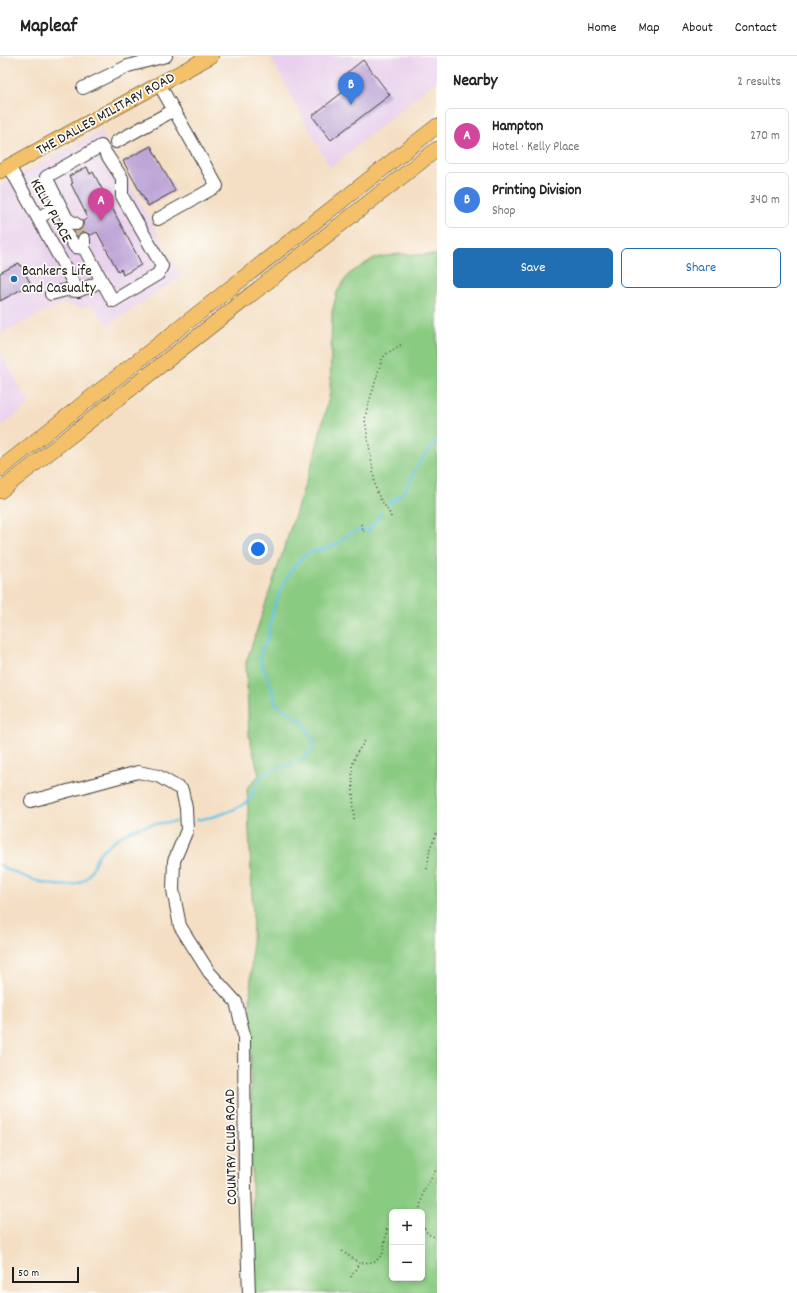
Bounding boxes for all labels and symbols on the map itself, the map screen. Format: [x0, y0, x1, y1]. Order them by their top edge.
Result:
street label: THE DALLES MILITARY ROAD [33, 67, 180, 162]
pin: B [338, 72, 364, 105]
street label: KELLY PLACE [24, 175, 77, 247]
pin: A [88, 188, 114, 221]
place label: Bankers Life and Casualty [22, 261, 97, 300]
marker: Bankers Life and Casualty [9, 274, 19, 284]
your location [248, 539, 268, 559]
street label: COUNTRY CLUB ROAD [220, 1088, 244, 1205]
scale bar [12, 1265, 79, 1284]

